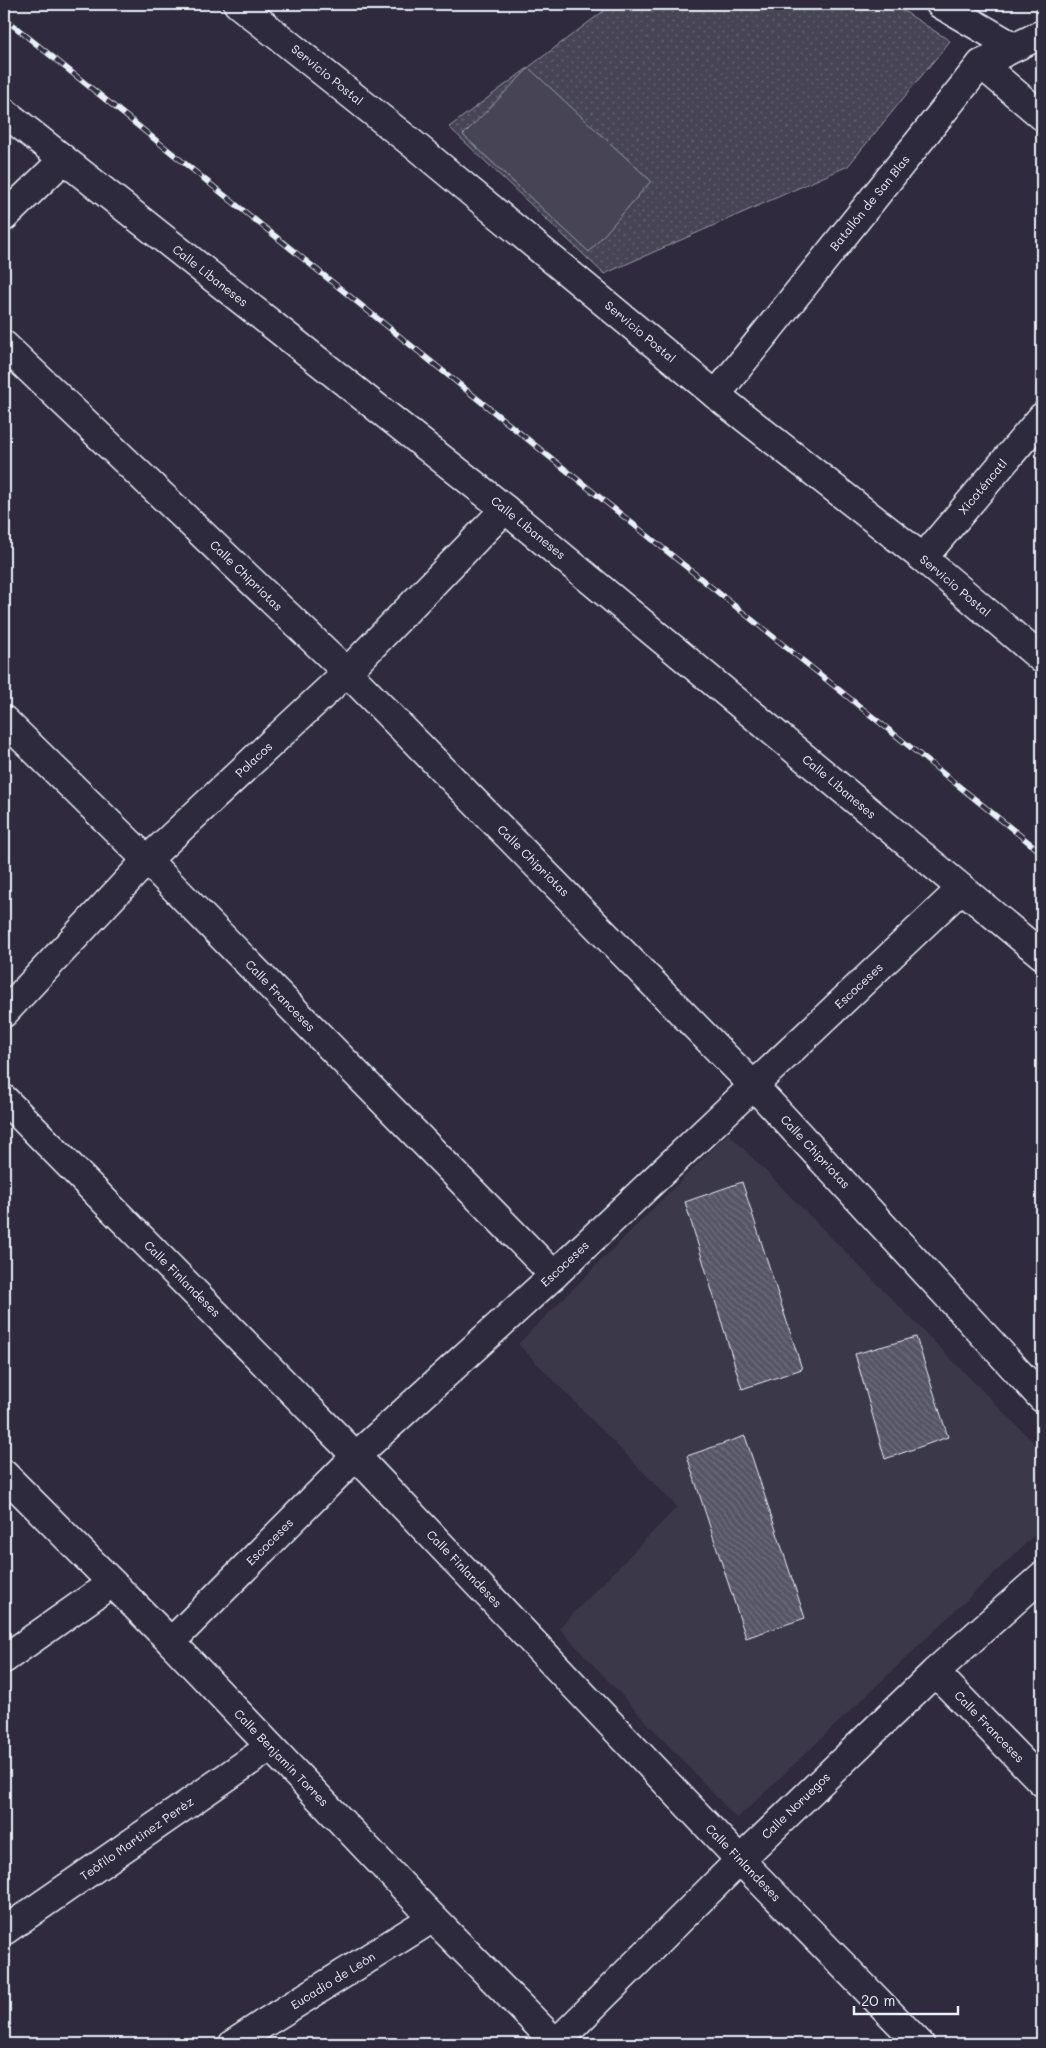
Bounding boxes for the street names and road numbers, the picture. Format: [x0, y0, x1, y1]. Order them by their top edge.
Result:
street label: Servicio Postal [288, 40, 367, 108]
street label: Batallón de San Blas [826, 151, 913, 254]
street label: Calle Libaneses [170, 241, 252, 310]
street label: Servicio Postal [602, 297, 679, 366]
street label: Xicoténcatl [954, 455, 1010, 518]
street label: Calle Libaneses [488, 492, 569, 562]
street label: Calle Chipriotas [207, 536, 287, 614]
street label: Servicio Postal [917, 551, 994, 620]
street label: Polacos [231, 738, 275, 780]
street label: Calle Libaneses [799, 751, 880, 822]
street label: Calle Chipriotas [494, 821, 573, 900]
street label: Calle Franceses [242, 956, 319, 1035]
street label: Escoceses [831, 959, 886, 1012]
street label: Calle Chipriotas [777, 1111, 854, 1192]
street label: Calle Finlandeses [141, 1237, 224, 1320]
street label: Escoceses [537, 1237, 592, 1290]
street label: Escoceses [242, 1514, 296, 1568]
street label: Calle Finlandeses [424, 1526, 506, 1611]
street label: Calle Franceses [951, 1687, 1028, 1766]
street label: Calle Benjamín Torres [231, 1705, 332, 1809]
street label: Calle Noruegos [758, 1768, 833, 1842]
street label: Teòfilo Martìnez Perèz [76, 1793, 197, 1883]
street label: Calle Finlandeses [703, 1820, 785, 1905]
street label: Eucadio de Leòn [287, 1948, 378, 2013]

